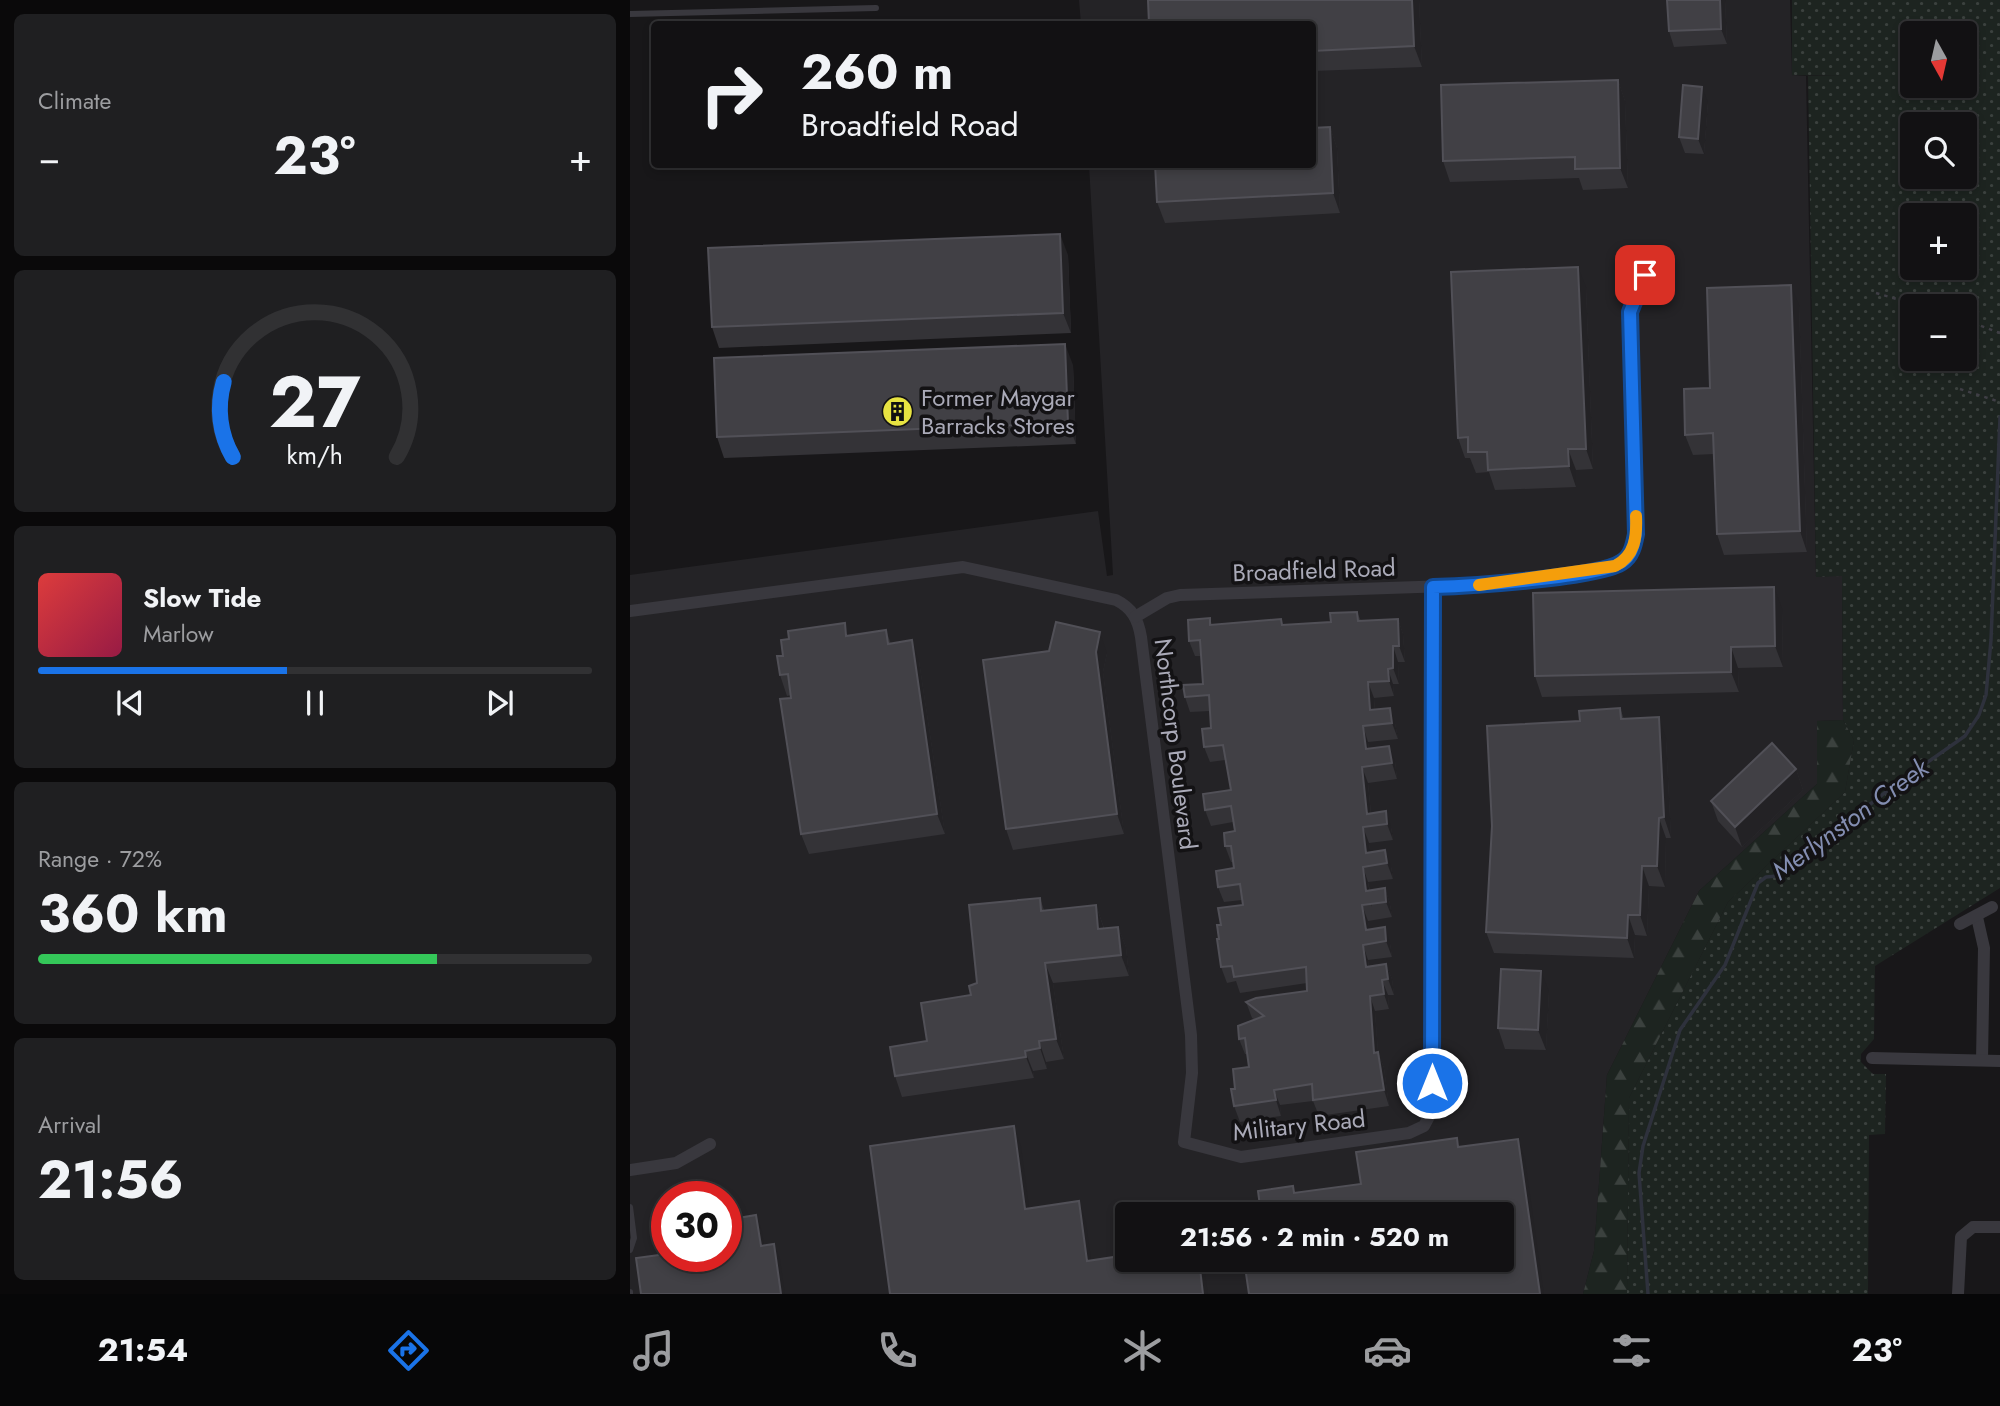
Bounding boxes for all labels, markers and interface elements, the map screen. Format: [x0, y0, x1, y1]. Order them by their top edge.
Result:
north arrow [1900, 21, 1978, 98]
map controls [1900, 21, 1977, 371]
text: 260 m [801, 37, 953, 107]
icon: right [686, 49, 777, 140]
text: Climate [38, 84, 111, 118]
text: Broadfield Road [801, 102, 1019, 148]
button: search [1900, 112, 1977, 189]
text: 23° [274, 118, 355, 194]
text: − [38, 130, 60, 185]
text: + [569, 130, 592, 185]
button: + [1900, 203, 1977, 280]
pin [1615, 245, 1675, 305]
icon: arrive [1626, 256, 1664, 294]
button: − [1900, 294, 1977, 371]
text: 27 [269, 349, 361, 454]
place label: Former Maygar Barracks Stores [921, 380, 1075, 443]
building icon: Former Maygar Barracks Stores [881, 394, 915, 428]
text: km/h [287, 437, 343, 473]
street label: Broadfield Road [1232, 550, 1396, 590]
text: Slow Tide [143, 579, 262, 617]
text: Marlow [143, 617, 214, 651]
street label: Northcorp Boulevard [1146, 636, 1206, 852]
icon: previous [111, 684, 149, 722]
icon: pause [296, 684, 334, 722]
icon: next [481, 684, 519, 722]
water label: Merlynston Creek [1764, 748, 1938, 889]
text: Range · 72% [38, 842, 162, 876]
text: 360 km [38, 876, 228, 952]
position arrow [1395, 1046, 1469, 1120]
street label: Military Road [1231, 1101, 1367, 1149]
text: Arrival [38, 1108, 101, 1142]
text: 21:56 [38, 1142, 184, 1218]
speed limit sign: 30 [651, 1181, 742, 1272]
text: 21:56 · 2 min · 520 m [1180, 1218, 1449, 1256]
icon: directions [384, 1326, 433, 1375]
icon: music [629, 1326, 678, 1375]
icon: phone [873, 1326, 922, 1375]
icon: climate [1118, 1326, 1167, 1375]
icon: car [1363, 1326, 1412, 1375]
icon: filters [1607, 1326, 1656, 1375]
text: 21:54 [98, 1327, 188, 1373]
text: 23° [1852, 1327, 1902, 1373]

